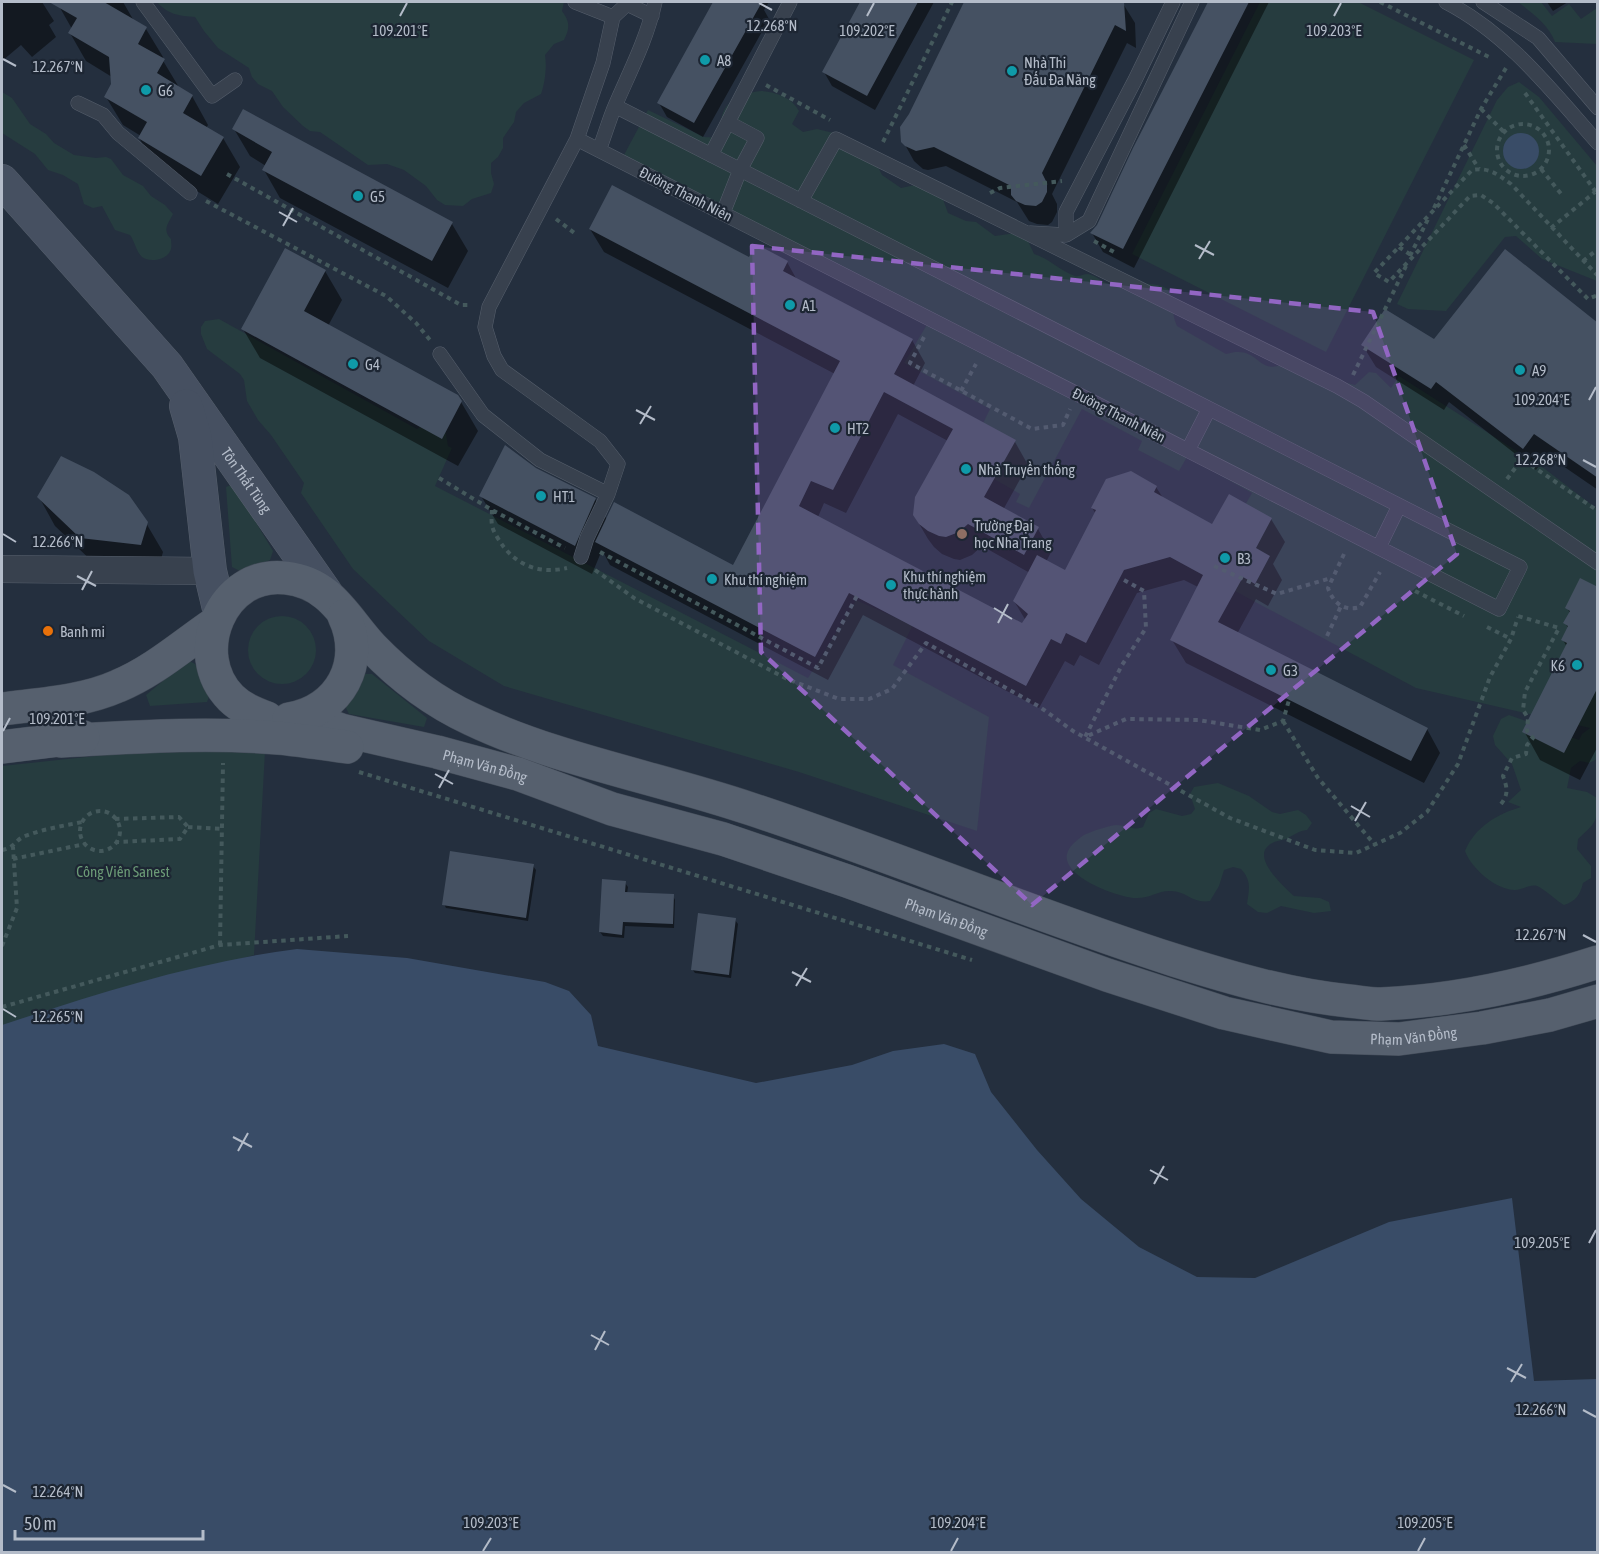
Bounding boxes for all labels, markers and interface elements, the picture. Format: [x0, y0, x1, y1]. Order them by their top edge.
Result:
text: 12.268°N [747, 17, 797, 34]
text: 109.201°E [372, 22, 428, 39]
text: 109.202°E [839, 22, 895, 39]
text: 109.203°E [1306, 22, 1362, 39]
place label: A8 [717, 52, 731, 69]
marker: A8 [698, 53, 712, 67]
place label: Nhà Thi Đấu Đa Năng [1024, 54, 1096, 88]
text: 12.267°N [33, 58, 83, 75]
marker: Nhà Thi Đấu Đa Năng [1005, 64, 1019, 78]
place label: G6 [158, 82, 173, 99]
marker: G6 [139, 83, 153, 97]
street label: Đường Thanh Niên [637, 163, 735, 225]
place label: G5 [370, 188, 385, 205]
marker: G5 [351, 189, 365, 203]
place label: A1 [802, 297, 816, 314]
marker: A1 [783, 298, 797, 312]
place label: G4 [365, 356, 380, 373]
marker: G4 [346, 357, 360, 371]
place label: A9 [1532, 362, 1546, 379]
marker: A9 [1513, 363, 1527, 377]
street label: Đường Thanh Niên [1070, 384, 1168, 446]
text: 109.204°E [1514, 391, 1570, 408]
place label: HT2 [847, 420, 869, 437]
marker: HT2 [828, 421, 842, 435]
street label: Tôn Thất Tùng [218, 444, 276, 516]
text: 12.268°N [1516, 451, 1566, 468]
place label: Nhà Truyền thống [978, 461, 1076, 478]
marker: Nhà Truyền thống [959, 462, 973, 476]
place label: HT1 [553, 488, 575, 505]
marker: HT1 [534, 489, 548, 503]
place label: Trường Đại học Nha Trang [974, 517, 1052, 551]
marker: Trường Đại học Nha Trang [955, 527, 969, 541]
text: 12.266°N [33, 533, 83, 550]
place label: B3 [1237, 550, 1251, 567]
marker: B3 [1218, 551, 1232, 565]
place label: Khu thí nghiệm thực hành [903, 568, 986, 602]
place label: Khu thí nghiệm [724, 571, 807, 588]
marker: Khu thí nghiệm [705, 572, 719, 586]
marker: Khu thí nghiệm thực hành [884, 578, 898, 592]
place label: Banh mi [60, 623, 105, 640]
marker: Banh mi [41, 624, 55, 638]
place label: K6 [1551, 657, 1565, 674]
marker: K6 [1570, 658, 1584, 672]
place label: G3 [1283, 662, 1298, 679]
marker: G3 [1264, 663, 1278, 677]
text: 109.201°E [29, 710, 85, 727]
street label: Phạm Văn Đồng [441, 746, 530, 785]
park label: Công Viên Sanest [76, 863, 170, 880]
street label: Phạm Văn Đồng [903, 894, 991, 940]
text: 12.267°N [1516, 926, 1566, 943]
text: 12.265°N [33, 1008, 83, 1025]
street label: Phạm Văn Đồng [1370, 1023, 1458, 1048]
text: 109.205°E [1514, 1234, 1570, 1251]
text: 12.266°N [1516, 1401, 1566, 1418]
text: 12.264°N [33, 1483, 83, 1500]
scale bar [15, 1503, 202, 1541]
text: 50 m [24, 1513, 56, 1534]
text: 109.203°E [463, 1514, 519, 1531]
text: 109.204°E [930, 1514, 986, 1531]
text: 109.205°E [1397, 1514, 1453, 1531]

